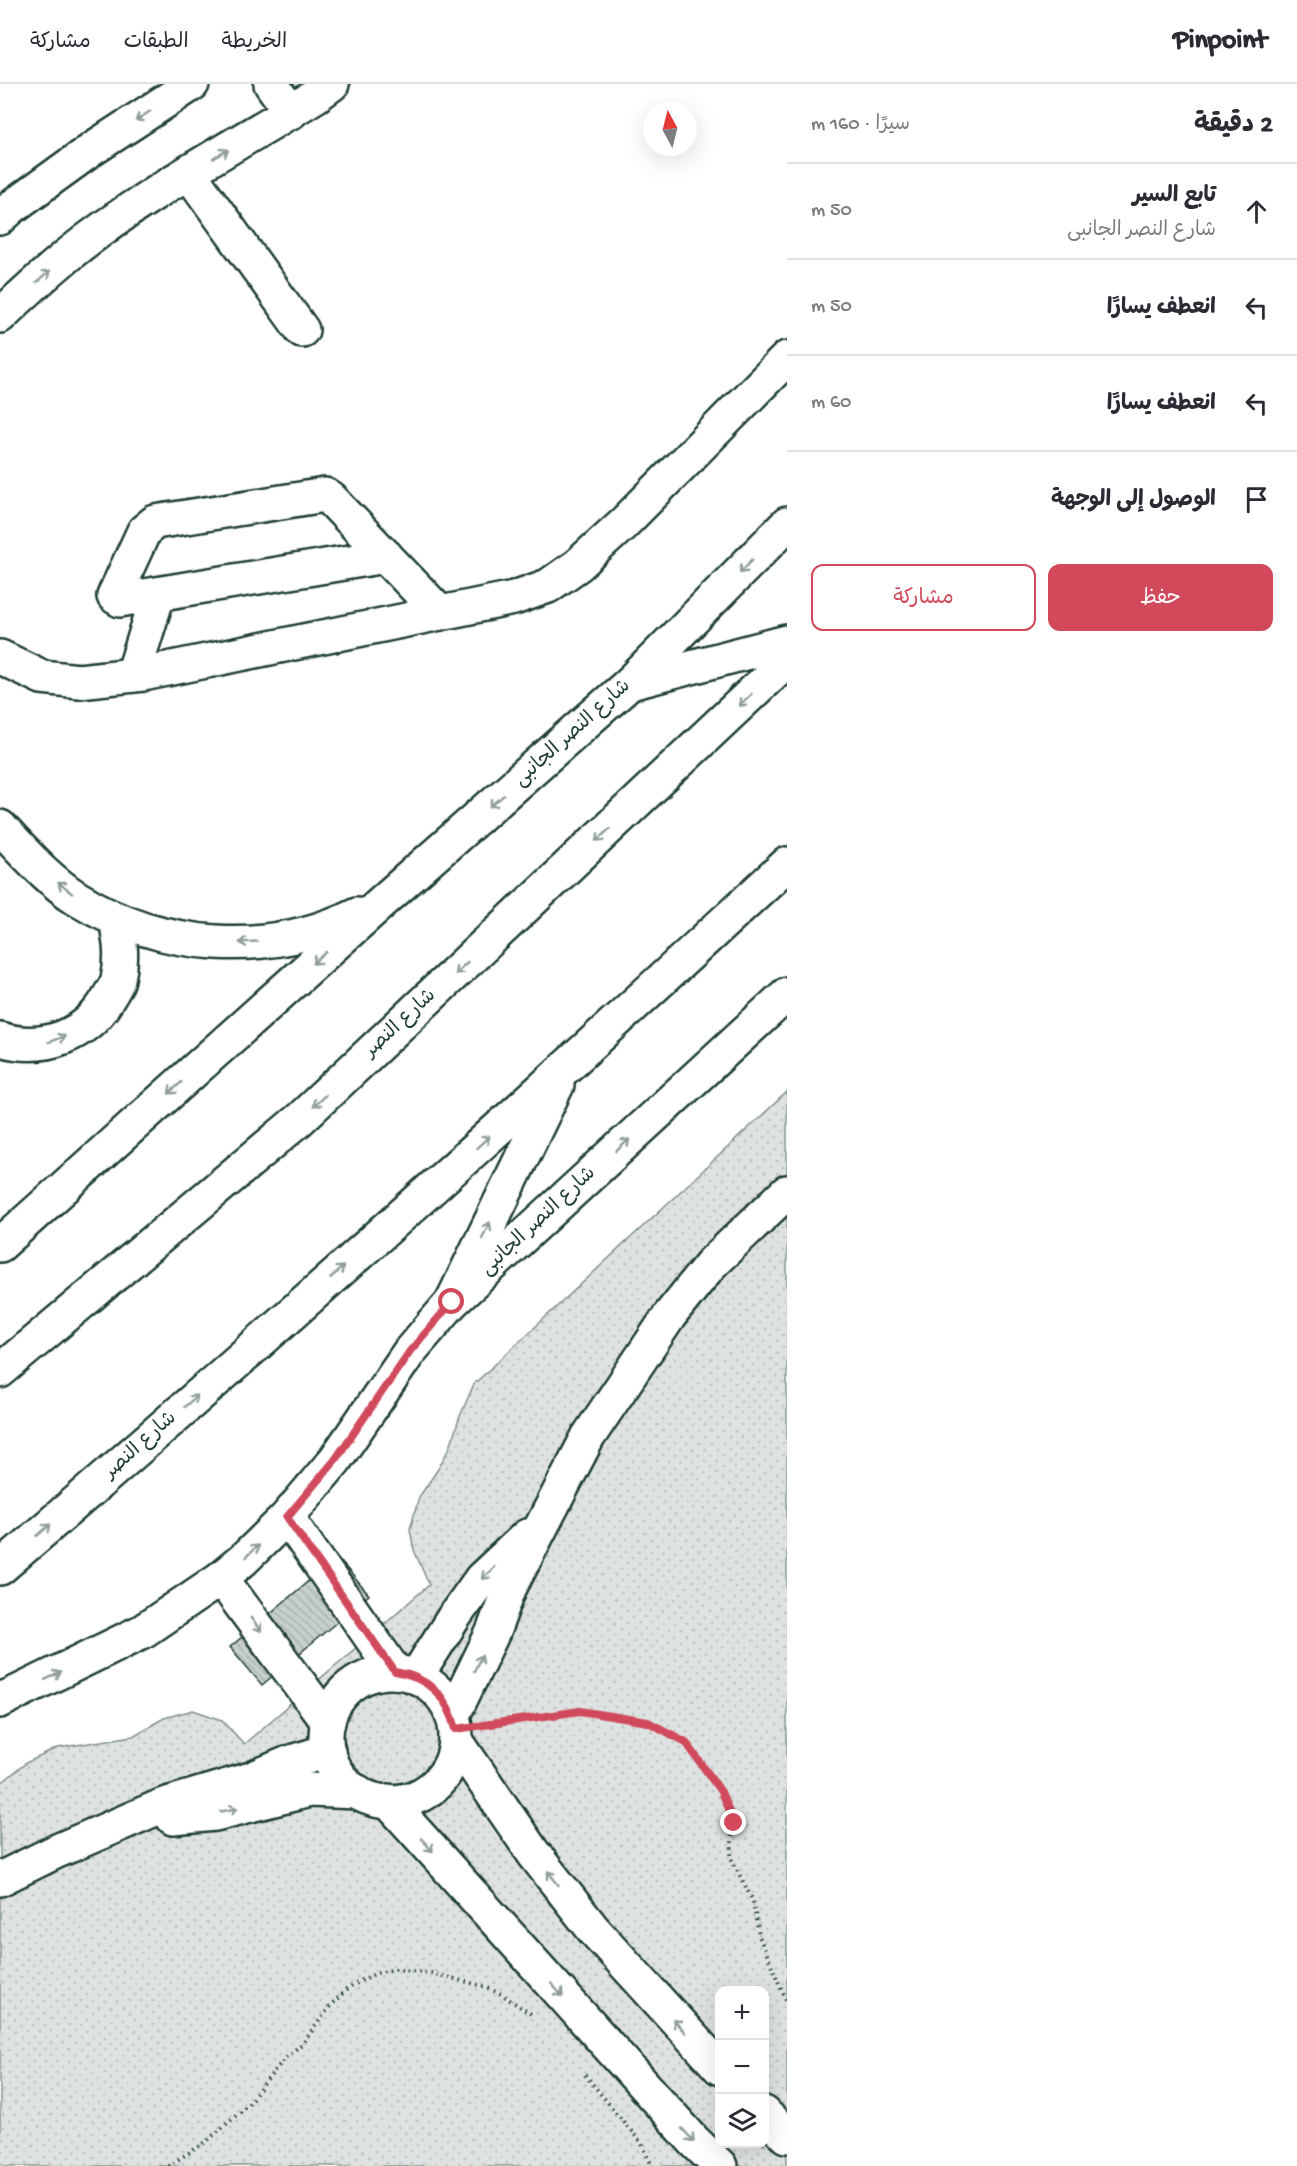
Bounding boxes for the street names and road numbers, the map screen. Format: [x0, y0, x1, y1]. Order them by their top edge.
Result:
street label: شارع النصر الجانبى [509, 675, 636, 792]
street label: شارع النصر [358, 984, 442, 1064]
street label: شارع النصر الجانبى [476, 1162, 601, 1281]
street label: شارع النصر [98, 1407, 182, 1486]

